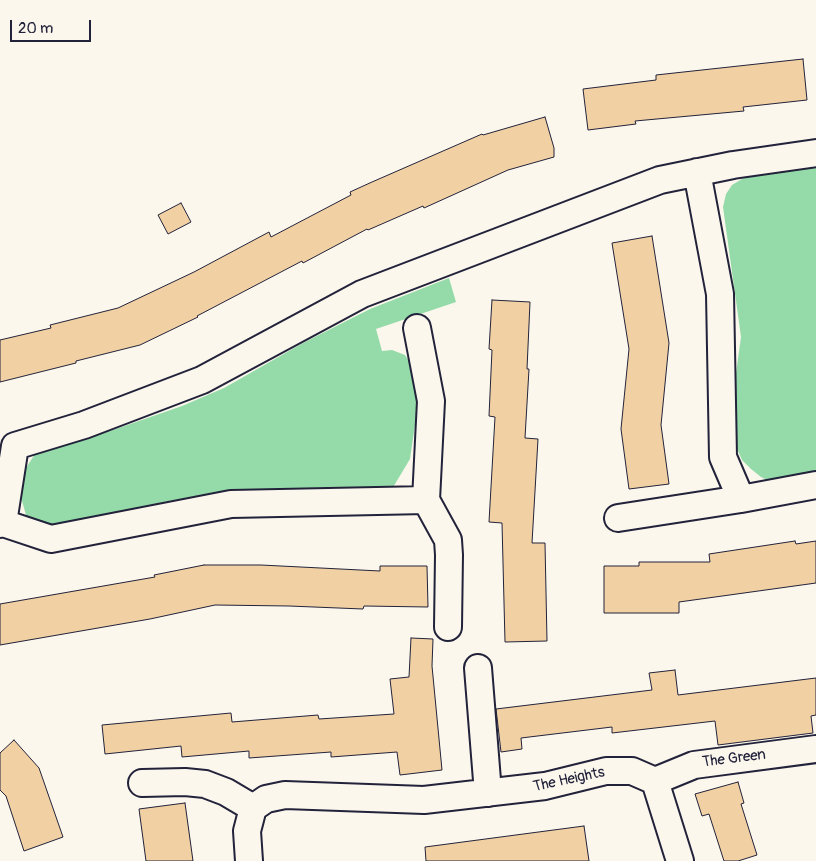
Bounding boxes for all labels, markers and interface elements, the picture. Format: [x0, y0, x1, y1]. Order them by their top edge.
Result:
scale bar [12, 10, 94, 42]
text: 20 m [18, 19, 53, 38]
street label: The Green [701, 746, 767, 772]
street label: The Heights [532, 764, 606, 796]

